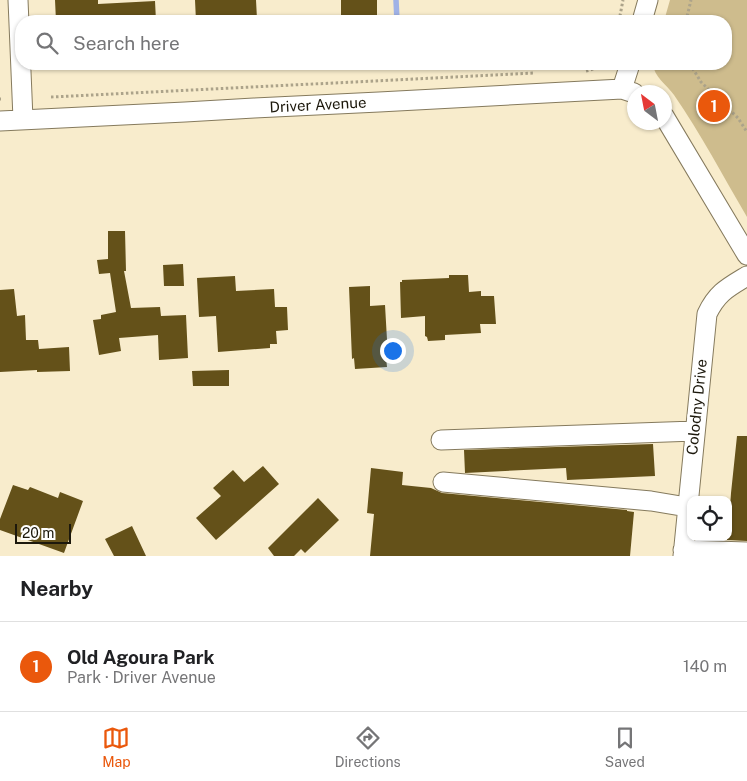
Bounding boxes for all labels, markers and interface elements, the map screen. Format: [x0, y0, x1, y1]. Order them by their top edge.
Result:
search box [15, 15, 732, 70]
icon: search [33, 29, 61, 57]
text: Search here [73, 32, 180, 54]
north arrow [627, 85, 672, 130]
pin: 1 [698, 87, 730, 125]
street label: Driver Avenue [269, 93, 367, 116]
your location [380, 338, 406, 364]
street label: Colodny Drive [683, 358, 710, 456]
map controls [687, 496, 732, 541]
button: locate [687, 496, 732, 541]
scale bar [15, 521, 71, 544]
text: 20 m [22, 525, 54, 541]
text: Nearby [20, 576, 93, 601]
text: Old Agoura Park [67, 646, 215, 668]
text: 1 [33, 657, 39, 676]
text: 140 m [683, 657, 727, 676]
text: Park · Driver Avenue [67, 668, 216, 687]
tab: Map [102, 724, 131, 770]
tab: Directions [335, 724, 401, 770]
tab: Saved [605, 724, 645, 770]

